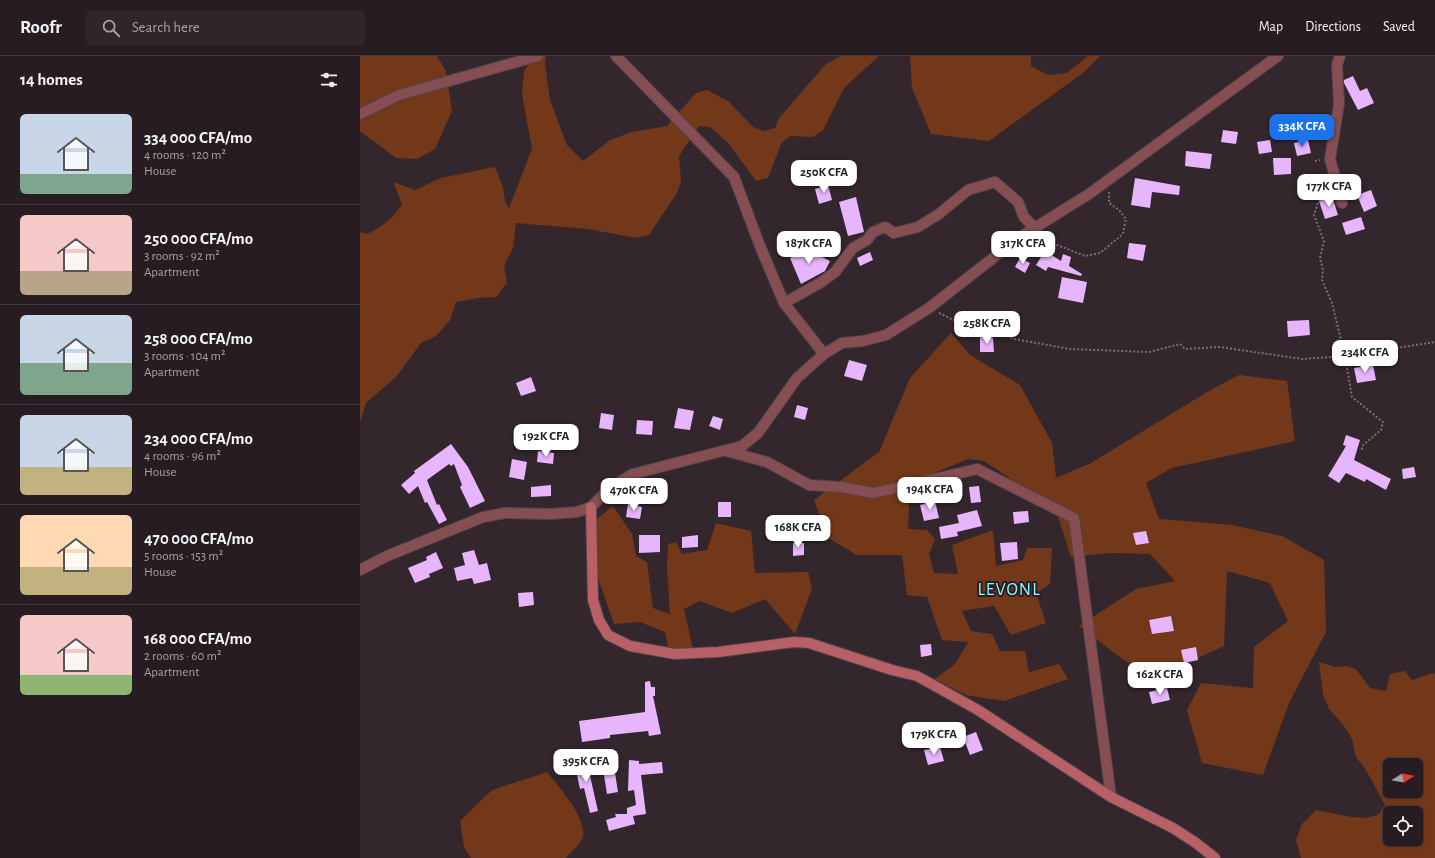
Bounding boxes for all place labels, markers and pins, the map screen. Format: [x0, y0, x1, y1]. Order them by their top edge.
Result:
pin: 334K CFA [1261, 114, 1343, 148]
pin: 250K CFA [783, 160, 865, 194]
pin: 177K CFA [1288, 174, 1370, 208]
pin: 187K CFA [768, 231, 850, 265]
pin: 317K CFA [982, 231, 1064, 265]
pin: 258K CFA [946, 311, 1028, 345]
pin: 234K CFA [1324, 340, 1406, 374]
pin: 192K CFA [505, 424, 587, 458]
pin: 194K CFA [889, 477, 971, 511]
pin: 470K CFA [593, 478, 675, 512]
pin: 168K CFA [757, 515, 839, 549]
pin: 162K CFA [1119, 662, 1201, 696]
pin: 179K CFA [893, 722, 975, 756]
pin: 395K CFA [545, 749, 627, 783]

